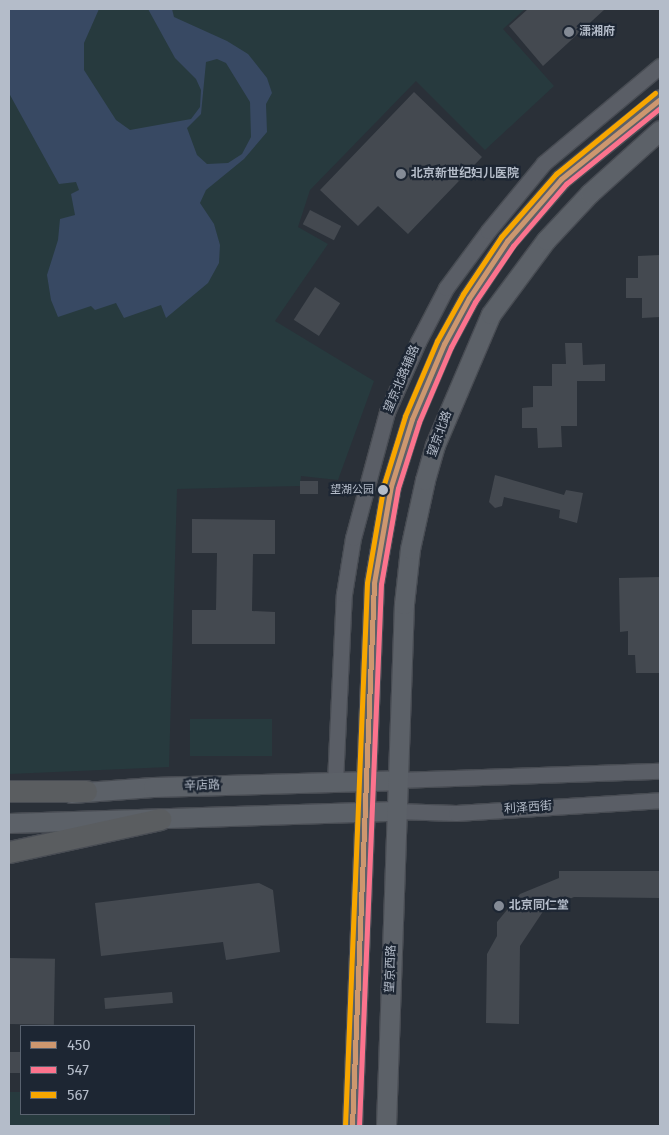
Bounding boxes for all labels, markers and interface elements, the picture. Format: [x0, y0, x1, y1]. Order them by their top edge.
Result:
place label: 潇湘府 [579, 25, 615, 39]
marker: 潇湘府 [563, 26, 575, 38]
place label: 北京新世纪妇儿医院 [411, 167, 519, 181]
marker: 北京新世纪妇儿医院 [395, 168, 407, 180]
street label: 望京北路辅路 [381, 343, 423, 415]
street label: 望京北路 [425, 409, 455, 459]
place label: 望湖公园 [330, 483, 374, 497]
marker: 望湖公园 [378, 485, 388, 495]
street label: 辛店路 [184, 778, 220, 794]
street label: 利泽西街 [504, 799, 552, 817]
place label: 北京同仁堂 [509, 899, 569, 913]
marker: 北京同仁堂 [493, 900, 505, 912]
street label: 望京西路 [383, 945, 399, 993]
legend [20, 1025, 195, 1115]
text: 450 [67, 1036, 91, 1054]
text: 547 [67, 1061, 89, 1079]
text: 567 [67, 1086, 89, 1104]

